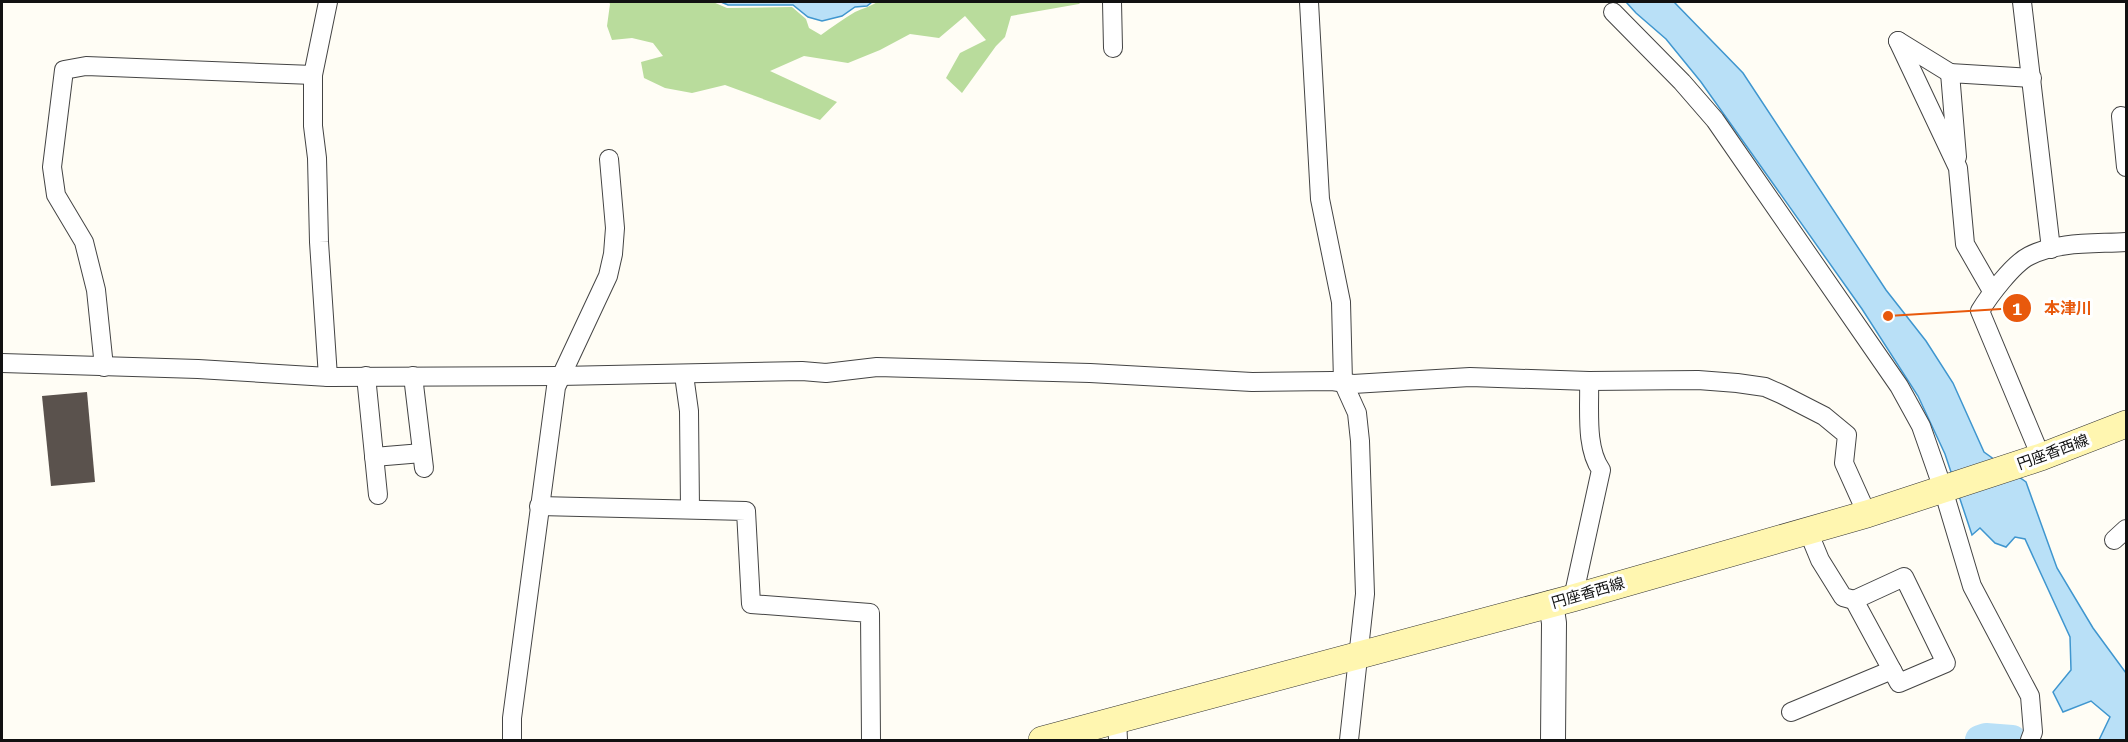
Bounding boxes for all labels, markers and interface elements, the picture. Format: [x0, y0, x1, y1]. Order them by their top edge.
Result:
callout: 本津川 [2002, 291, 2104, 325]
text: 1 [2012, 298, 2022, 319]
text: 本津川 [2044, 299, 2092, 318]
street label: 円座香西線 [2015, 431, 2091, 473]
street label: 円座香西線 [1549, 574, 1627, 612]

